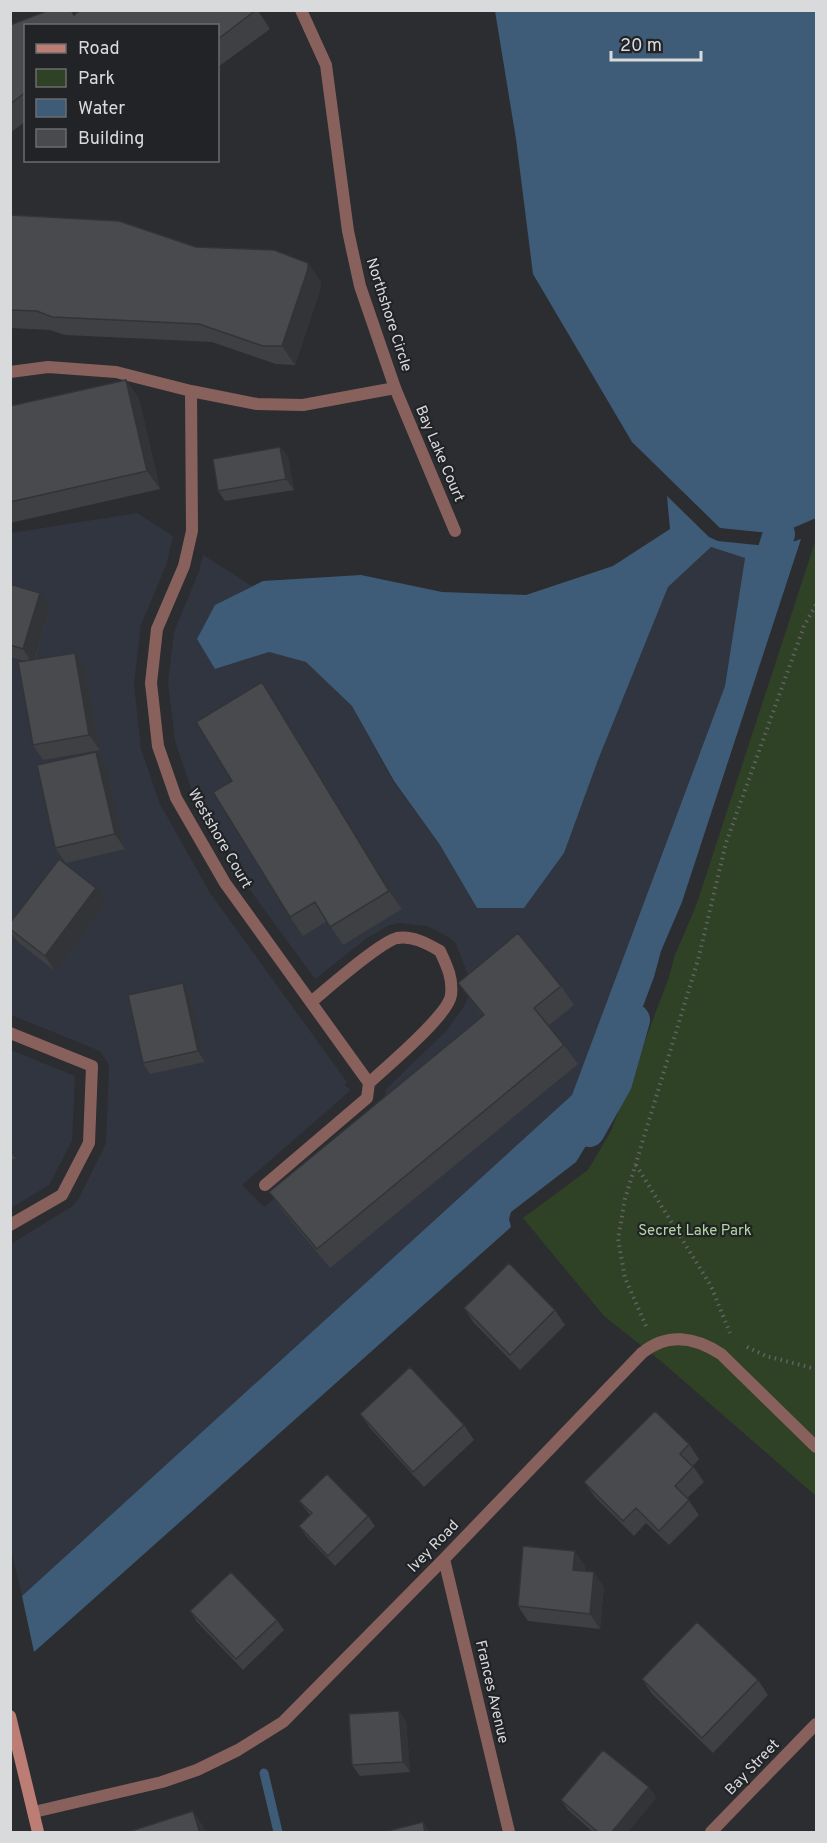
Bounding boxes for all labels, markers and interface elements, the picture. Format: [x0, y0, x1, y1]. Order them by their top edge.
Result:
legend [24, 24, 219, 162]
scale bar [611, 24, 701, 62]
text: 20 m [620, 35, 662, 58]
text: Road [78, 38, 120, 61]
text: Park [78, 68, 115, 91]
text: Water [78, 98, 125, 121]
text: Building [78, 128, 144, 151]
street label: Northshore Circle [361, 256, 415, 374]
street label: Bay Lake Court [410, 403, 468, 505]
street label: Westshore Court [183, 786, 255, 892]
park label: Secret Lake Park [638, 1222, 752, 1241]
street label: Ivey Road [404, 1517, 464, 1577]
street label: Frances Avenue [470, 1639, 512, 1745]
street label: Bay Street [722, 1736, 784, 1800]

